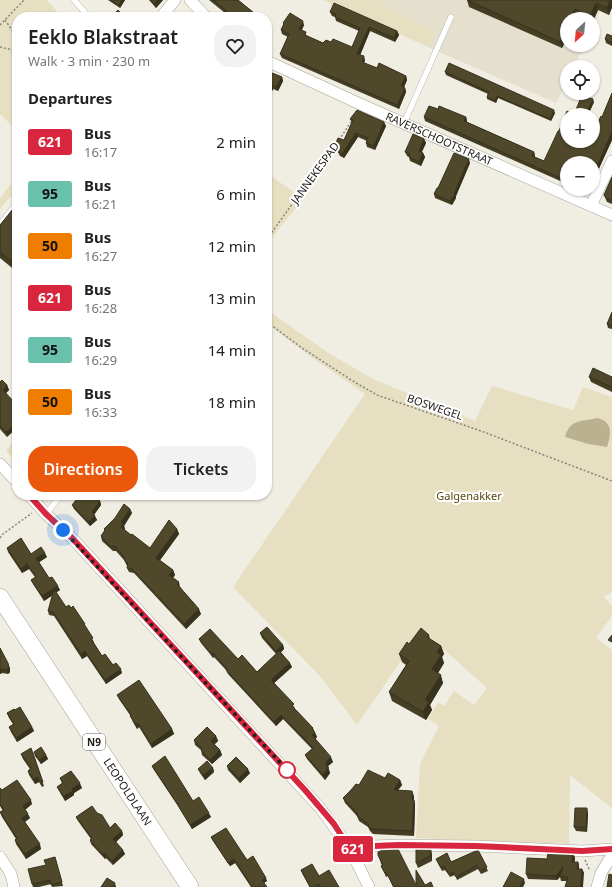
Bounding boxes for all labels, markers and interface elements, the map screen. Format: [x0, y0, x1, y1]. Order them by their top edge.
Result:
north arrow [560, 12, 600, 52]
map controls [560, 12, 600, 196]
text: Eeklo Blakstraat [28, 24, 178, 50]
button: heart [214, 25, 256, 67]
text: Walk · 3 min · 230 m [28, 52, 150, 70]
button: locate [560, 60, 600, 100]
text: Departures [28, 88, 112, 108]
street label: RAVERSCHOOTSTRAAT [383, 108, 495, 169]
button: + [560, 108, 600, 148]
text: Bus [84, 123, 111, 143]
text: 621 [38, 132, 62, 151]
text: 2 min [216, 132, 256, 152]
street label: JANNEKESPAD [286, 139, 342, 207]
text: 16:17 [84, 143, 117, 161]
button: − [560, 156, 600, 196]
text: Bus [84, 175, 111, 195]
text: 95 [42, 184, 58, 203]
text: 6 min [216, 184, 256, 204]
text: 16:21 [84, 195, 117, 213]
text: Bus [84, 227, 111, 247]
text: 50 [42, 236, 58, 255]
text: 12 min [208, 236, 256, 256]
text: 16:27 [84, 247, 117, 265]
text: Bus [84, 279, 111, 299]
text: 621 [38, 288, 62, 307]
text: 13 min [208, 288, 256, 308]
text: 16:28 [84, 299, 117, 317]
text: Bus [84, 331, 111, 351]
text: 95 [42, 340, 58, 359]
text: 14 min [208, 340, 256, 360]
text: 16:29 [84, 351, 117, 369]
text: Bus [84, 383, 111, 403]
street label: BOSWEGEL [405, 390, 465, 423]
text: 50 [42, 392, 58, 411]
text: 18 min [208, 392, 256, 412]
text: 16:33 [84, 403, 117, 421]
button: Directions [28, 446, 138, 492]
button: Tickets [146, 446, 256, 492]
park label: Galgenakker [436, 488, 502, 503]
your location [53, 520, 73, 540]
road number: N9 [83, 734, 105, 750]
street label: LEOPOLDLAAN [101, 755, 156, 828]
unlabelled marker [278, 761, 296, 779]
line badge: 621 [330, 836, 376, 862]
text: 621 [341, 839, 365, 858]

